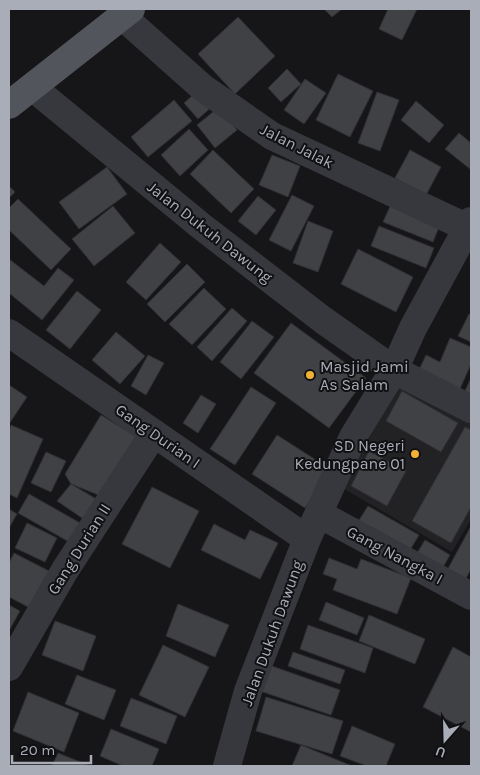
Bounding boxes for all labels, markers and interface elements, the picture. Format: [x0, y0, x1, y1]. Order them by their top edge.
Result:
street label: Jalan Jalak [257, 119, 337, 173]
street label: Jalan Dukuh Dawung [144, 177, 276, 287]
place label: Masjid Jami As Salam [320, 357, 409, 394]
marker: Masjid Jami As Salam [304, 369, 316, 381]
street label: Gang Durian I [112, 400, 204, 472]
place label: SD Negeri Kedungpane 01 [295, 436, 405, 473]
marker: SD Negeri Kedungpane 01 [409, 448, 421, 460]
street label: Gang Durian II [43, 500, 115, 598]
street label: Gang Nangka I [344, 522, 446, 588]
street label: Jalan Dukuh Dawung [237, 558, 307, 708]
north arrow [420, 715, 470, 765]
scale bar [12, 732, 91, 764]
text: 20 m [20, 741, 55, 759]
text: U [433, 742, 448, 761]

